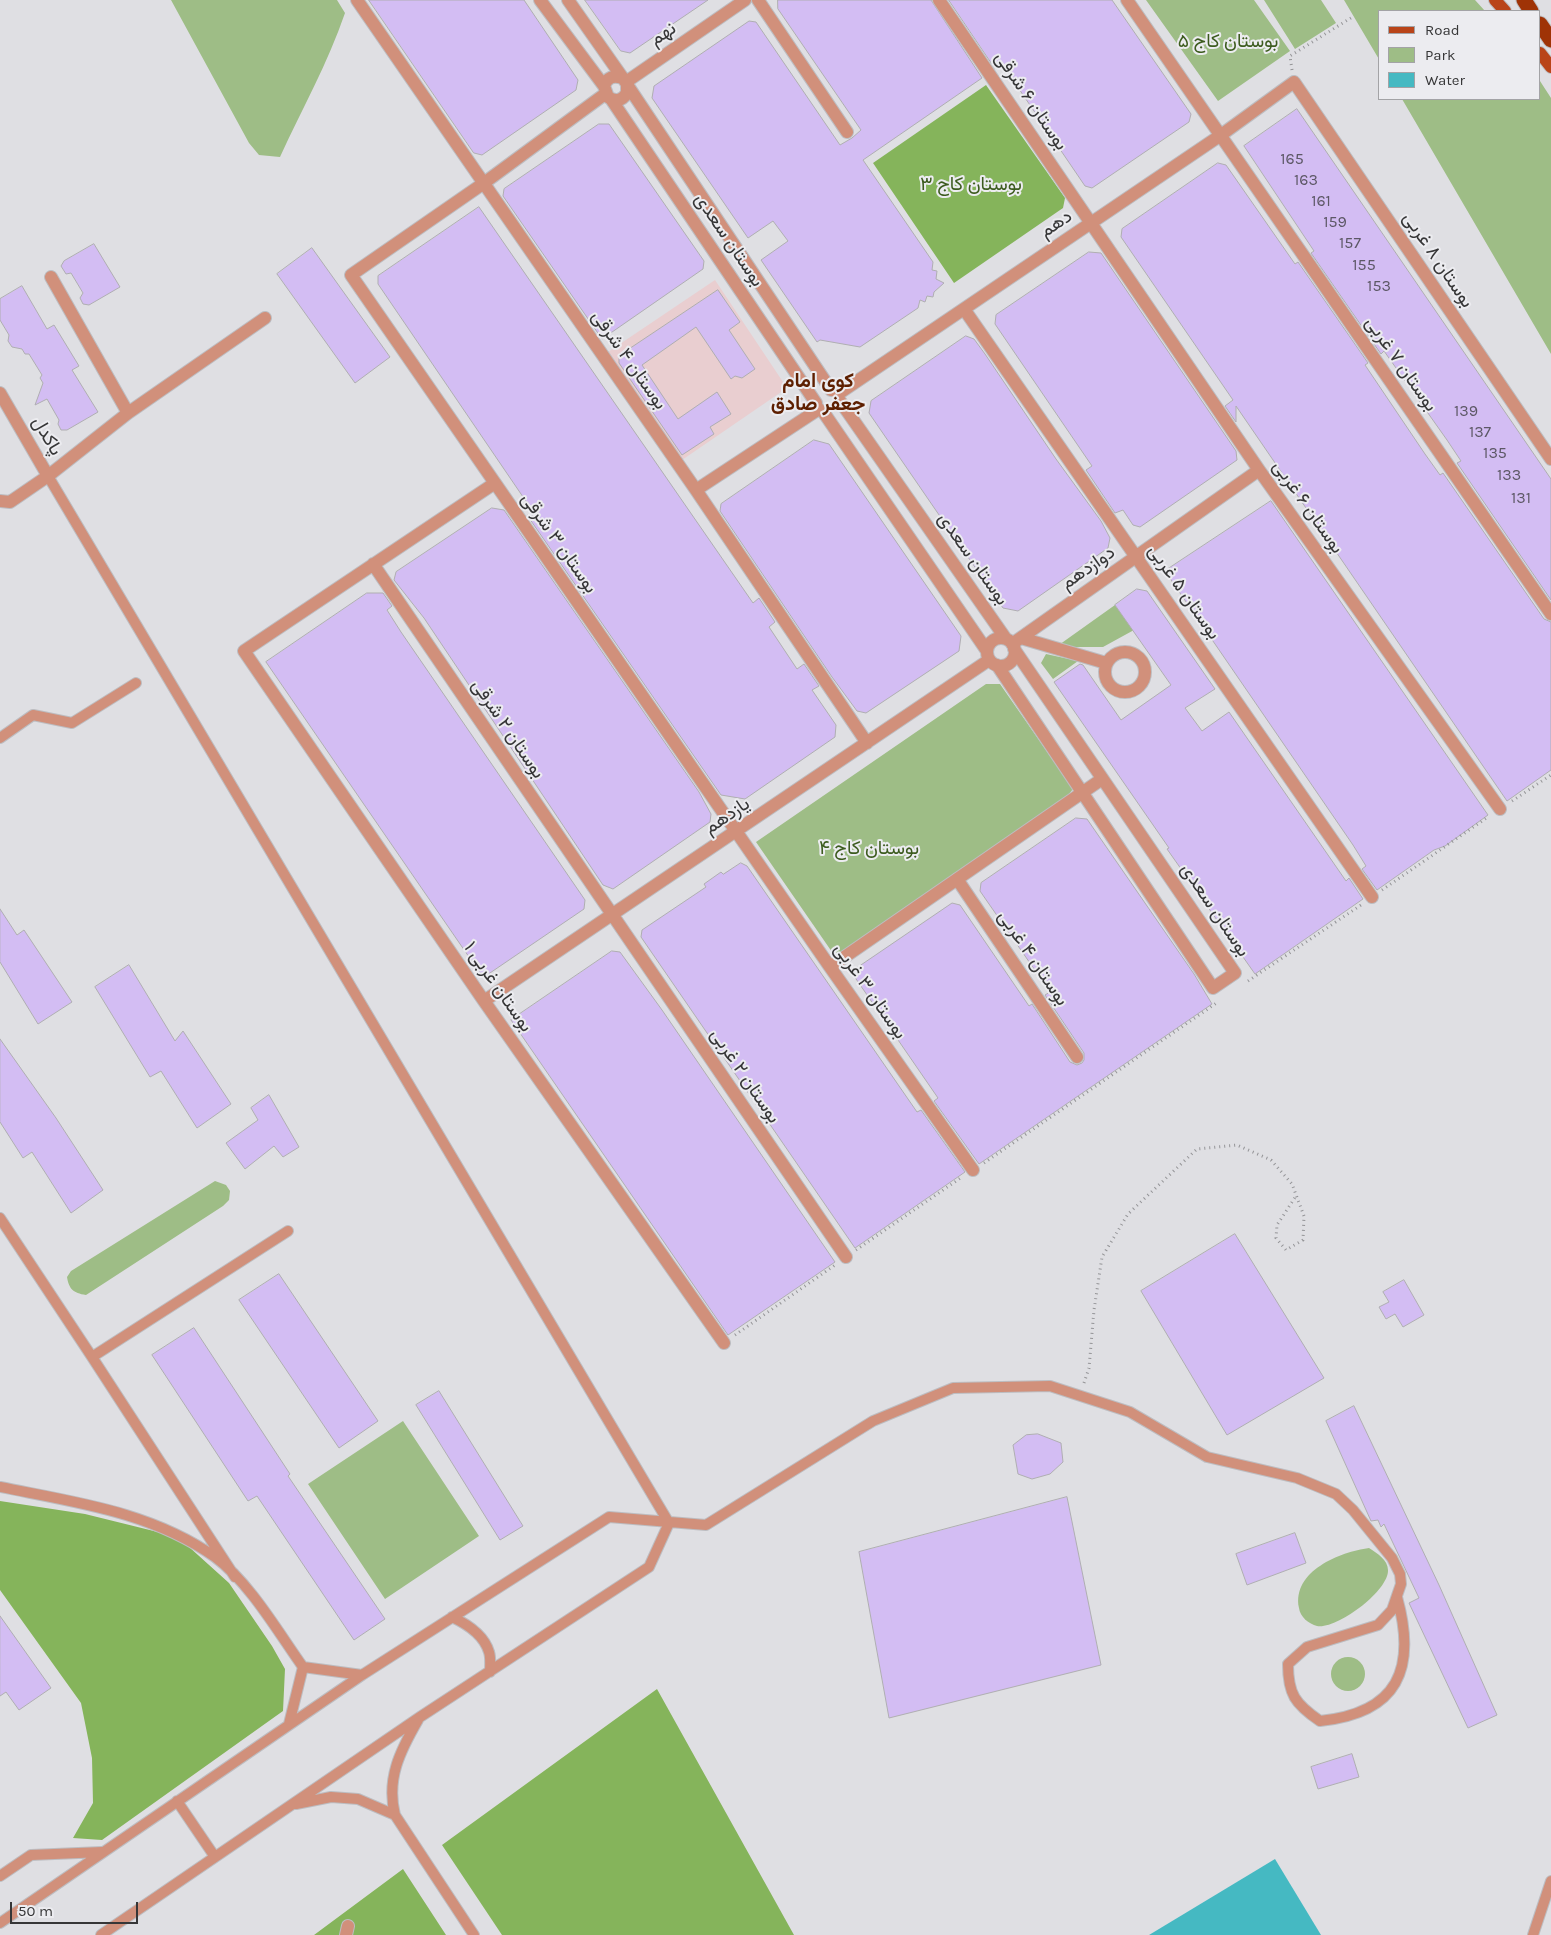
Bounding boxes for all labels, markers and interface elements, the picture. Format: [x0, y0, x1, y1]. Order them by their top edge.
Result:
legend [1378, 10, 1541, 100]
street label: نهم [645, 17, 681, 51]
text: Road [1425, 21, 1460, 39]
park label: بوستان کاج ۵ [1178, 31, 1278, 53]
text: Park [1425, 46, 1455, 64]
street label: بوستان ۶ شرقی [990, 47, 1072, 155]
text: Water [1425, 71, 1465, 89]
house number: 165 [1280, 149, 1304, 169]
house number: 163 [1294, 170, 1318, 190]
park label: بوستان کاج ۳ [920, 174, 1022, 196]
street label: بوستان سعدی [689, 189, 769, 291]
house number: 161 [1311, 191, 1331, 211]
street label: دهم [1035, 205, 1077, 243]
street label: بوستان ۸ غربی [1398, 208, 1478, 312]
house number: 159 [1323, 212, 1347, 232]
house number: 157 [1339, 233, 1361, 253]
house number: 155 [1352, 255, 1376, 275]
house number: 153 [1367, 276, 1391, 296]
street label: بوستان ۴ شرقی [586, 306, 672, 414]
street label: بوستان ۷ غربی [1360, 312, 1442, 416]
district label: کوی امام جعفر صادق [771, 369, 865, 416]
house number: 139 [1454, 401, 1478, 421]
street label: پاکدل [27, 412, 67, 460]
house number: 137 [1469, 422, 1491, 442]
house number: 135 [1483, 443, 1507, 463]
street label: بوستان ۶ غربی [1267, 456, 1349, 558]
house number: 133 [1497, 465, 1521, 485]
street label: بوستان ۳ شرقی [516, 488, 602, 598]
house number: 131 [1511, 488, 1531, 508]
street label: بوستان سعدی [933, 508, 1013, 610]
street label: بوستان ۵ غربی [1143, 540, 1225, 644]
street label: دوازدهم [1056, 541, 1120, 595]
street label: بوستان ۲ شرقی [466, 675, 550, 783]
street label: یازدهم [700, 793, 754, 839]
park label: بوستان کاج ۴ [819, 838, 919, 860]
street label: بوستان سعدی [1175, 859, 1255, 961]
street label: بوستان ۴ غربی [993, 906, 1073, 1010]
street label: بوستان غربی ۱ [459, 937, 537, 1037]
street label: بوستان ۳ غربی [828, 939, 912, 1043]
street label: بوستان ۲ غربی [705, 1024, 785, 1128]
scale bar [12, 1892, 140, 1924]
text: 50 m [18, 1902, 53, 1920]

